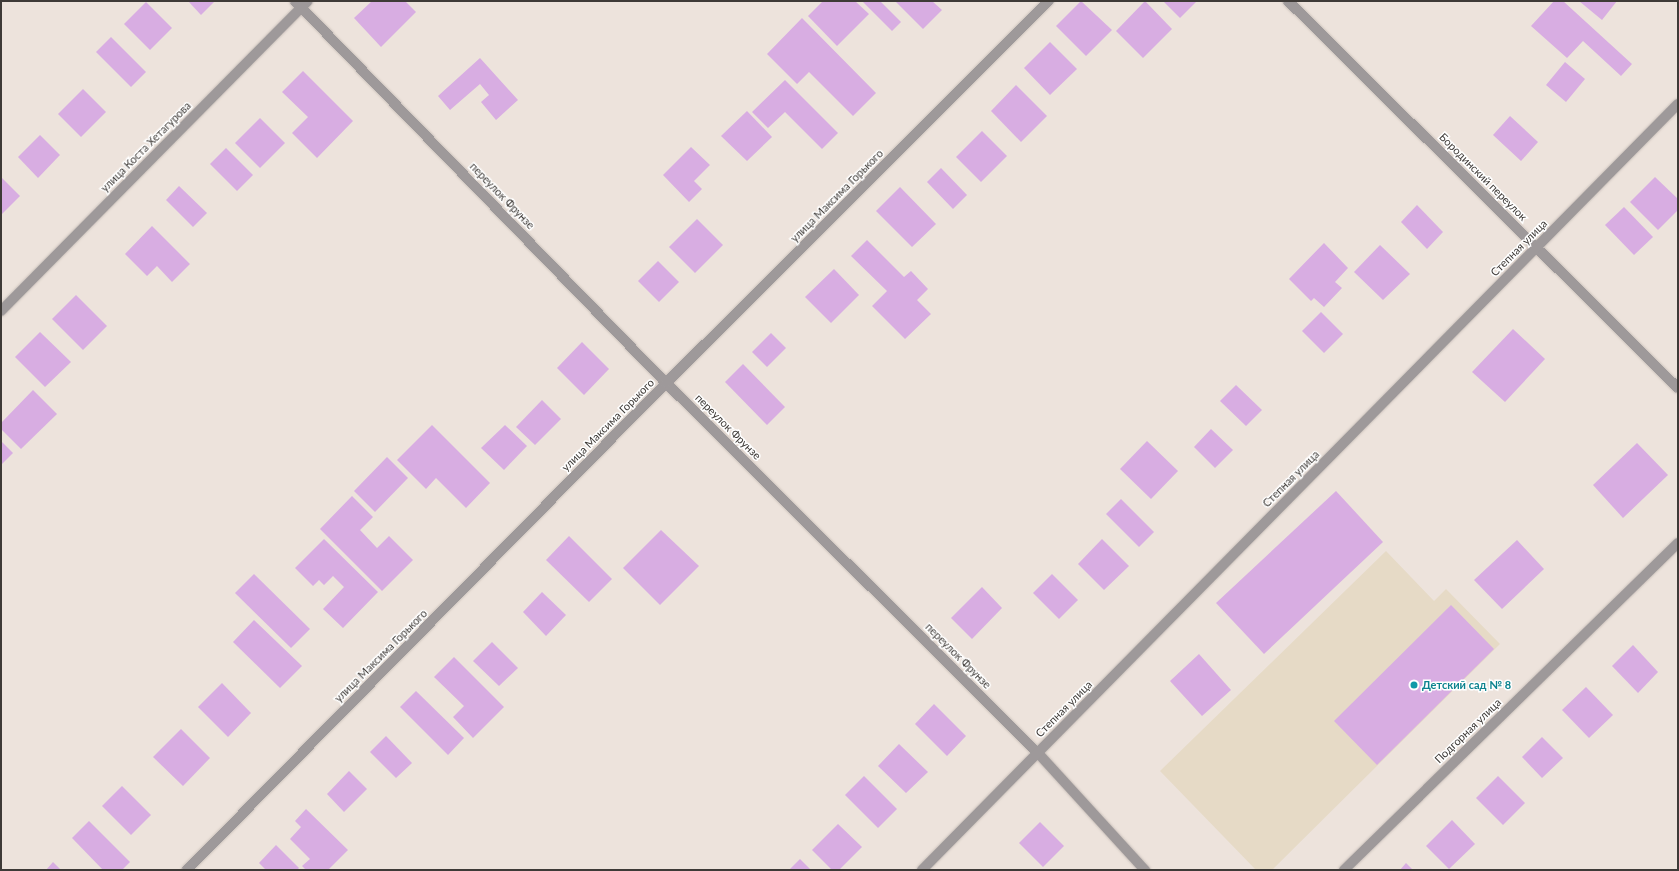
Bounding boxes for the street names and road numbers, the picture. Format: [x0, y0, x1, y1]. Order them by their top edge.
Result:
street label: улица Коста Хетагурова [98, 99, 194, 195]
street label: Бородинский переулок [1437, 131, 1529, 223]
street label: улица Максима Горького [788, 147, 886, 245]
street label: переулок Фрунзе [467, 160, 537, 232]
street label: Степная улица [1488, 217, 1550, 279]
street label: улица Максима Горького [559, 376, 657, 474]
street label: переулок Фрунзе [692, 391, 764, 463]
street label: Степная улица [1260, 448, 1322, 510]
street label: улица Максима Горького [332, 607, 430, 705]
street label: переулок Фрунзе [922, 620, 994, 692]
street label: Степная улица [1033, 678, 1095, 740]
street label: Подгорная улица [1432, 696, 1504, 766]

